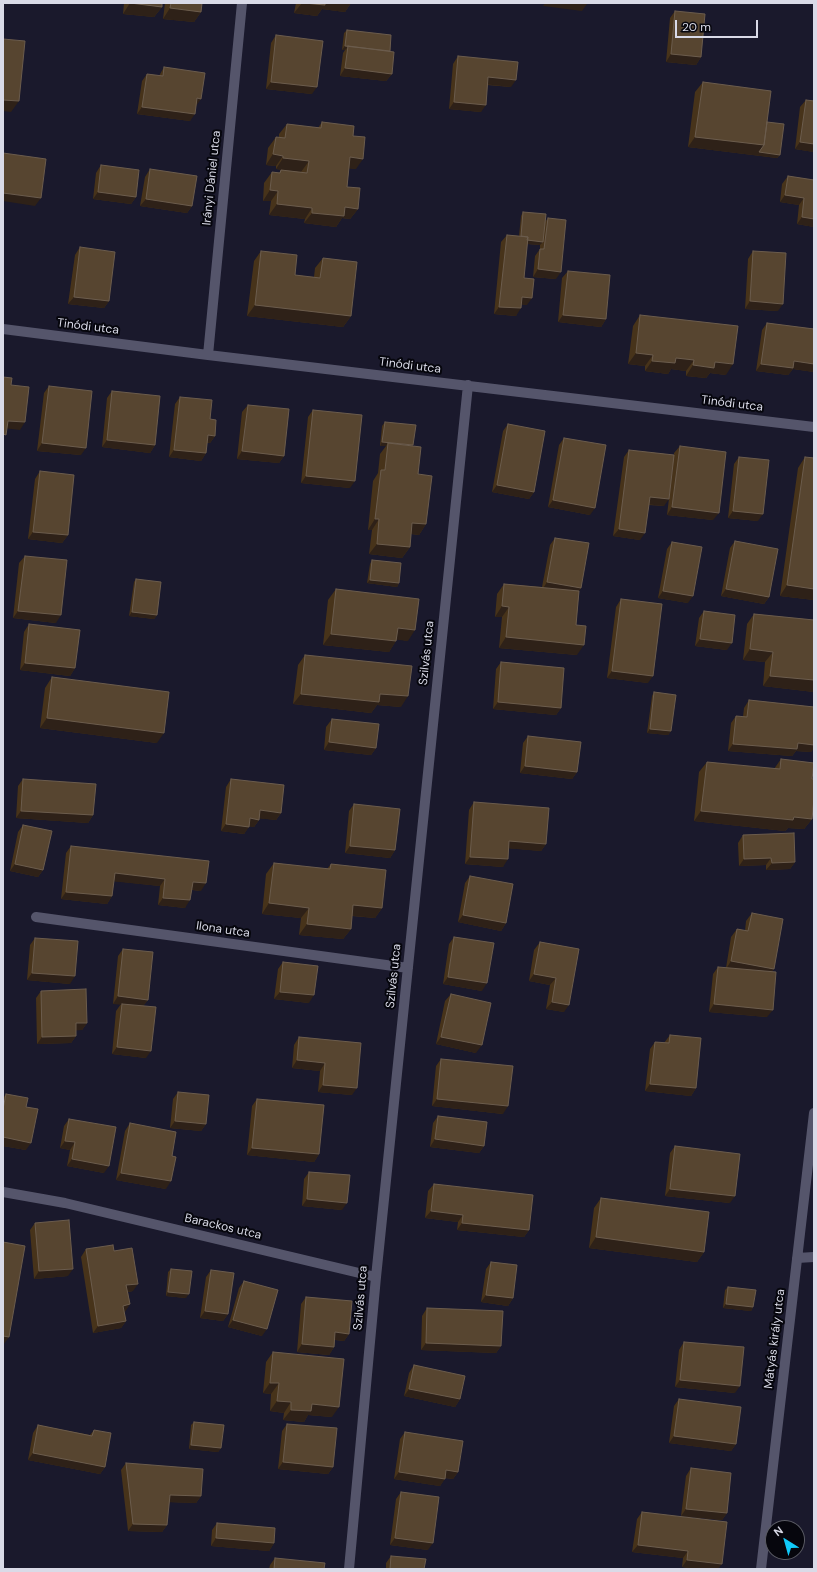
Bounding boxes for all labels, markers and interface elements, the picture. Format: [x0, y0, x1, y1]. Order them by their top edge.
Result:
scale bar [677, 12, 760, 38]
text: 20 m [682, 19, 711, 35]
street label: Irányi Dániel utca [200, 130, 224, 226]
street label: Tinódi utca [56, 316, 120, 338]
street label: Tinódi utca [378, 355, 442, 377]
street label: Tinódi utca [700, 393, 764, 415]
street label: Szilvás utca [416, 620, 438, 686]
street label: Ilona utca [195, 919, 251, 941]
street label: Szilvás utca [383, 943, 405, 1009]
street label: Barackos utca [183, 1211, 263, 1243]
street label: Szilvás utca [351, 1265, 371, 1331]
street label: Mátyás király utca [762, 1288, 788, 1390]
north arrow [765, 1520, 805, 1560]
text: N [771, 1523, 786, 1539]

